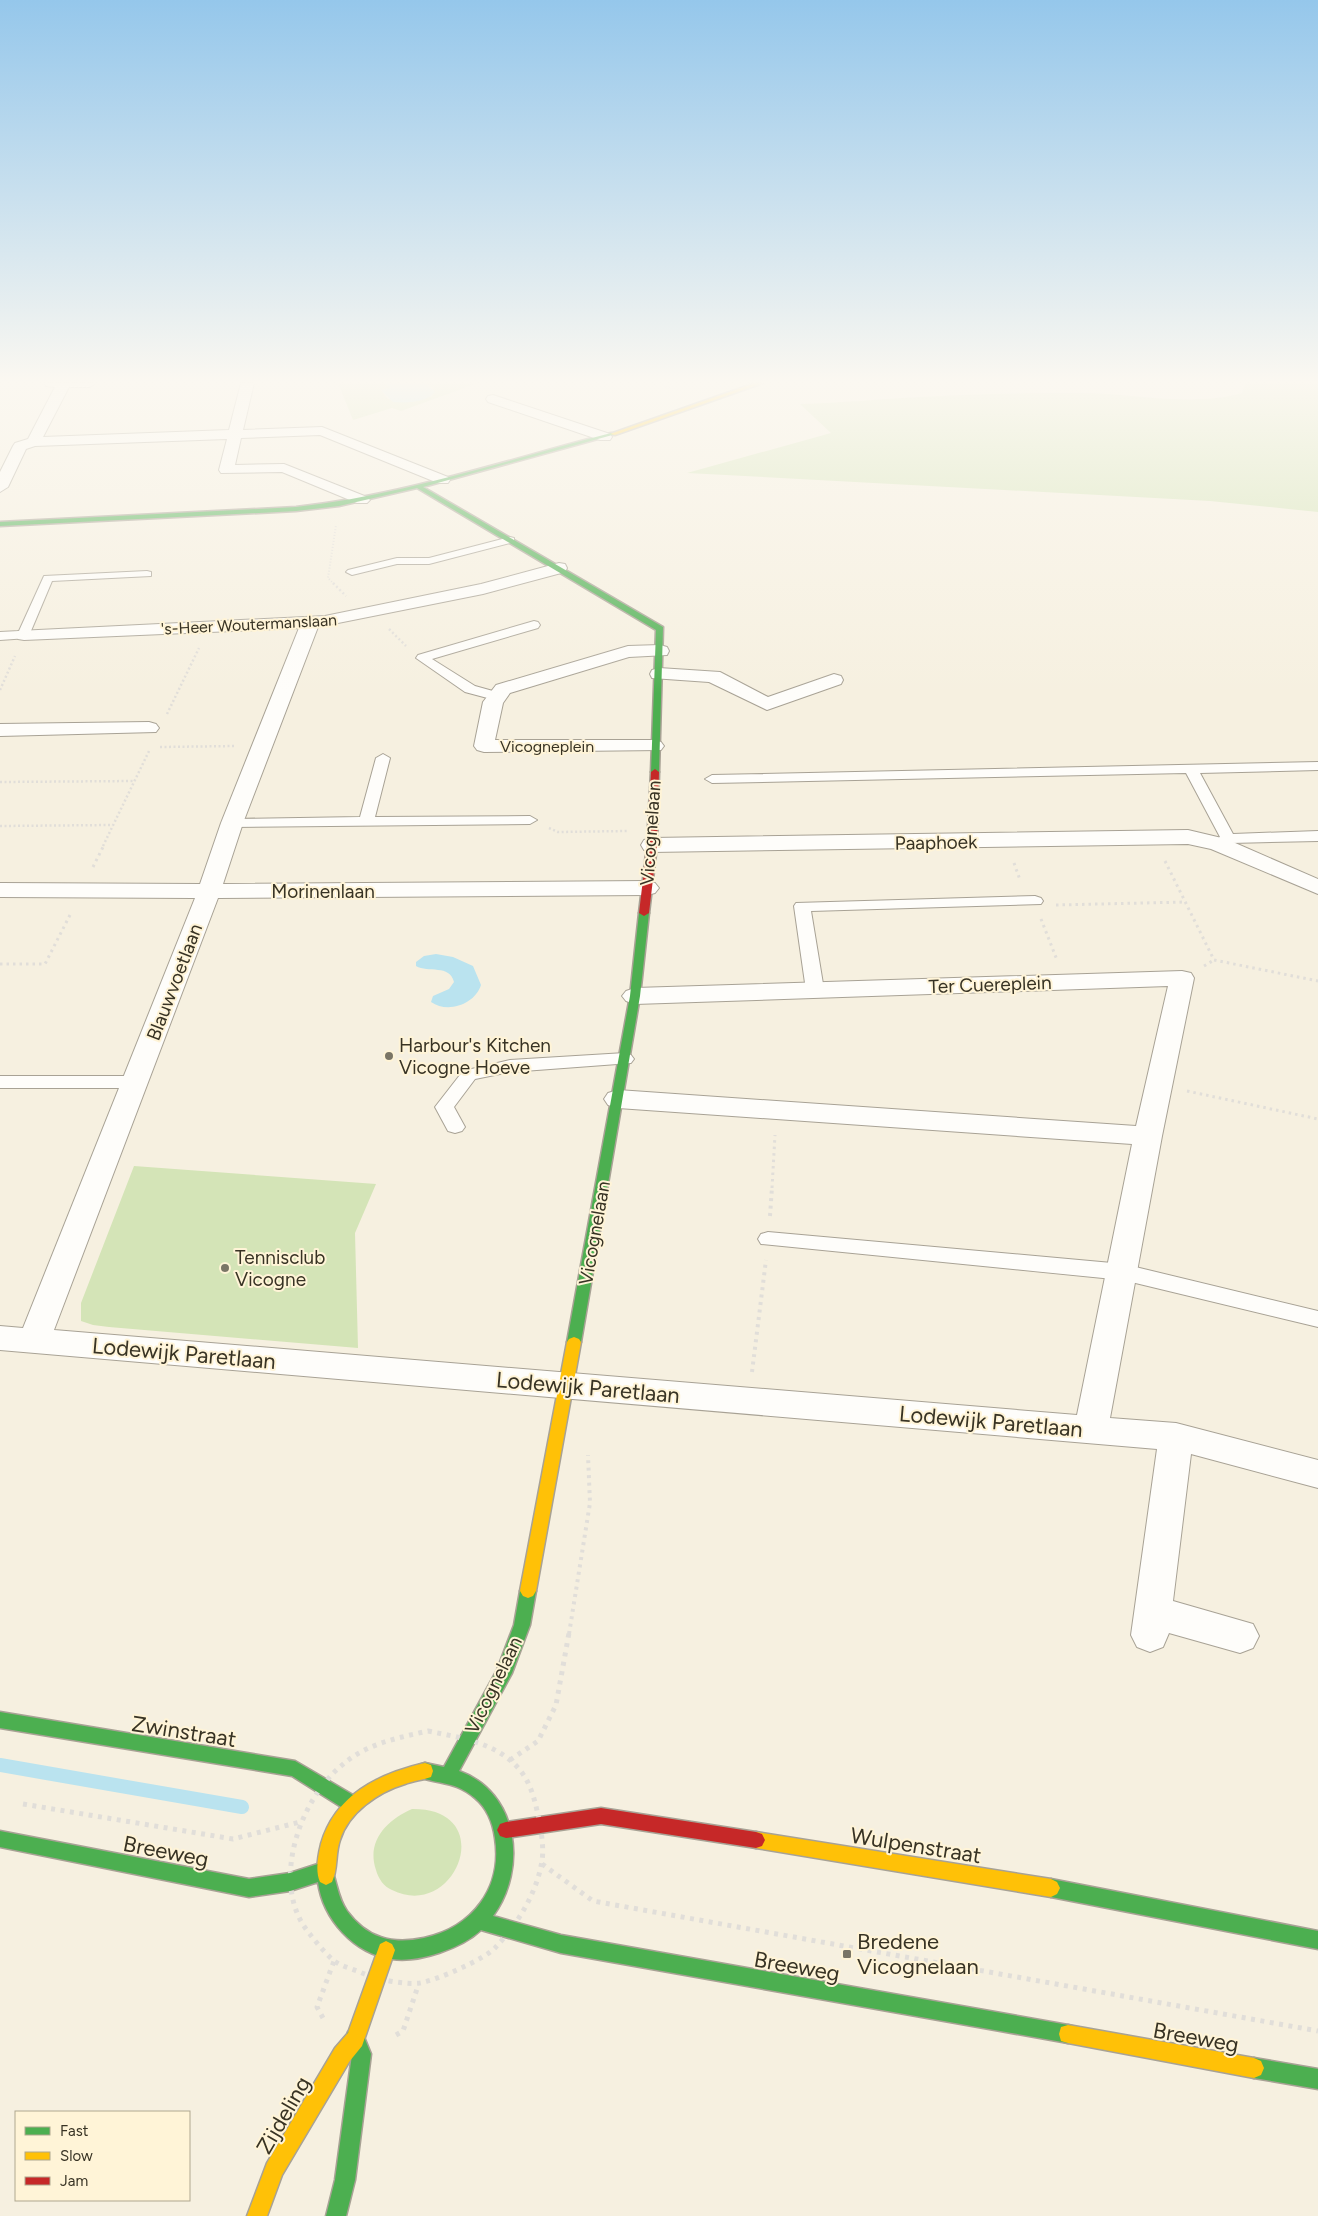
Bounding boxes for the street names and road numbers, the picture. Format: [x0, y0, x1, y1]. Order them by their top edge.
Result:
street label: 's-Heer Woutermanslaan [161, 610, 338, 639]
street label: Vicogneplein [500, 737, 594, 756]
street label: Vicognelaan [635, 780, 666, 886]
street label: Paaphoek [894, 830, 978, 855]
street label: Morinenlaan [271, 880, 375, 903]
street label: Blauwvoetlaan [142, 920, 207, 1044]
street label: Ter Cuereplein [928, 971, 1052, 998]
street label: Vicognelaan [574, 1179, 615, 1287]
street label: Lodewijk Paretlaan [91, 1332, 277, 1375]
street label: Lodewijk Paretlaan [495, 1366, 681, 1409]
street label: Lodewijk Paretlaan [898, 1400, 1084, 1443]
street label: Vicognelaan [460, 1633, 527, 1738]
street label: Zwinstraat [130, 1710, 238, 1753]
street label: Wulpenstraat [849, 1822, 983, 1869]
street label: Breeweg [121, 1830, 211, 1873]
street label: Breeweg [752, 1946, 842, 1987]
street label: Breeweg [1151, 2017, 1241, 2058]
street label: Zijdeling [250, 2072, 316, 2159]

